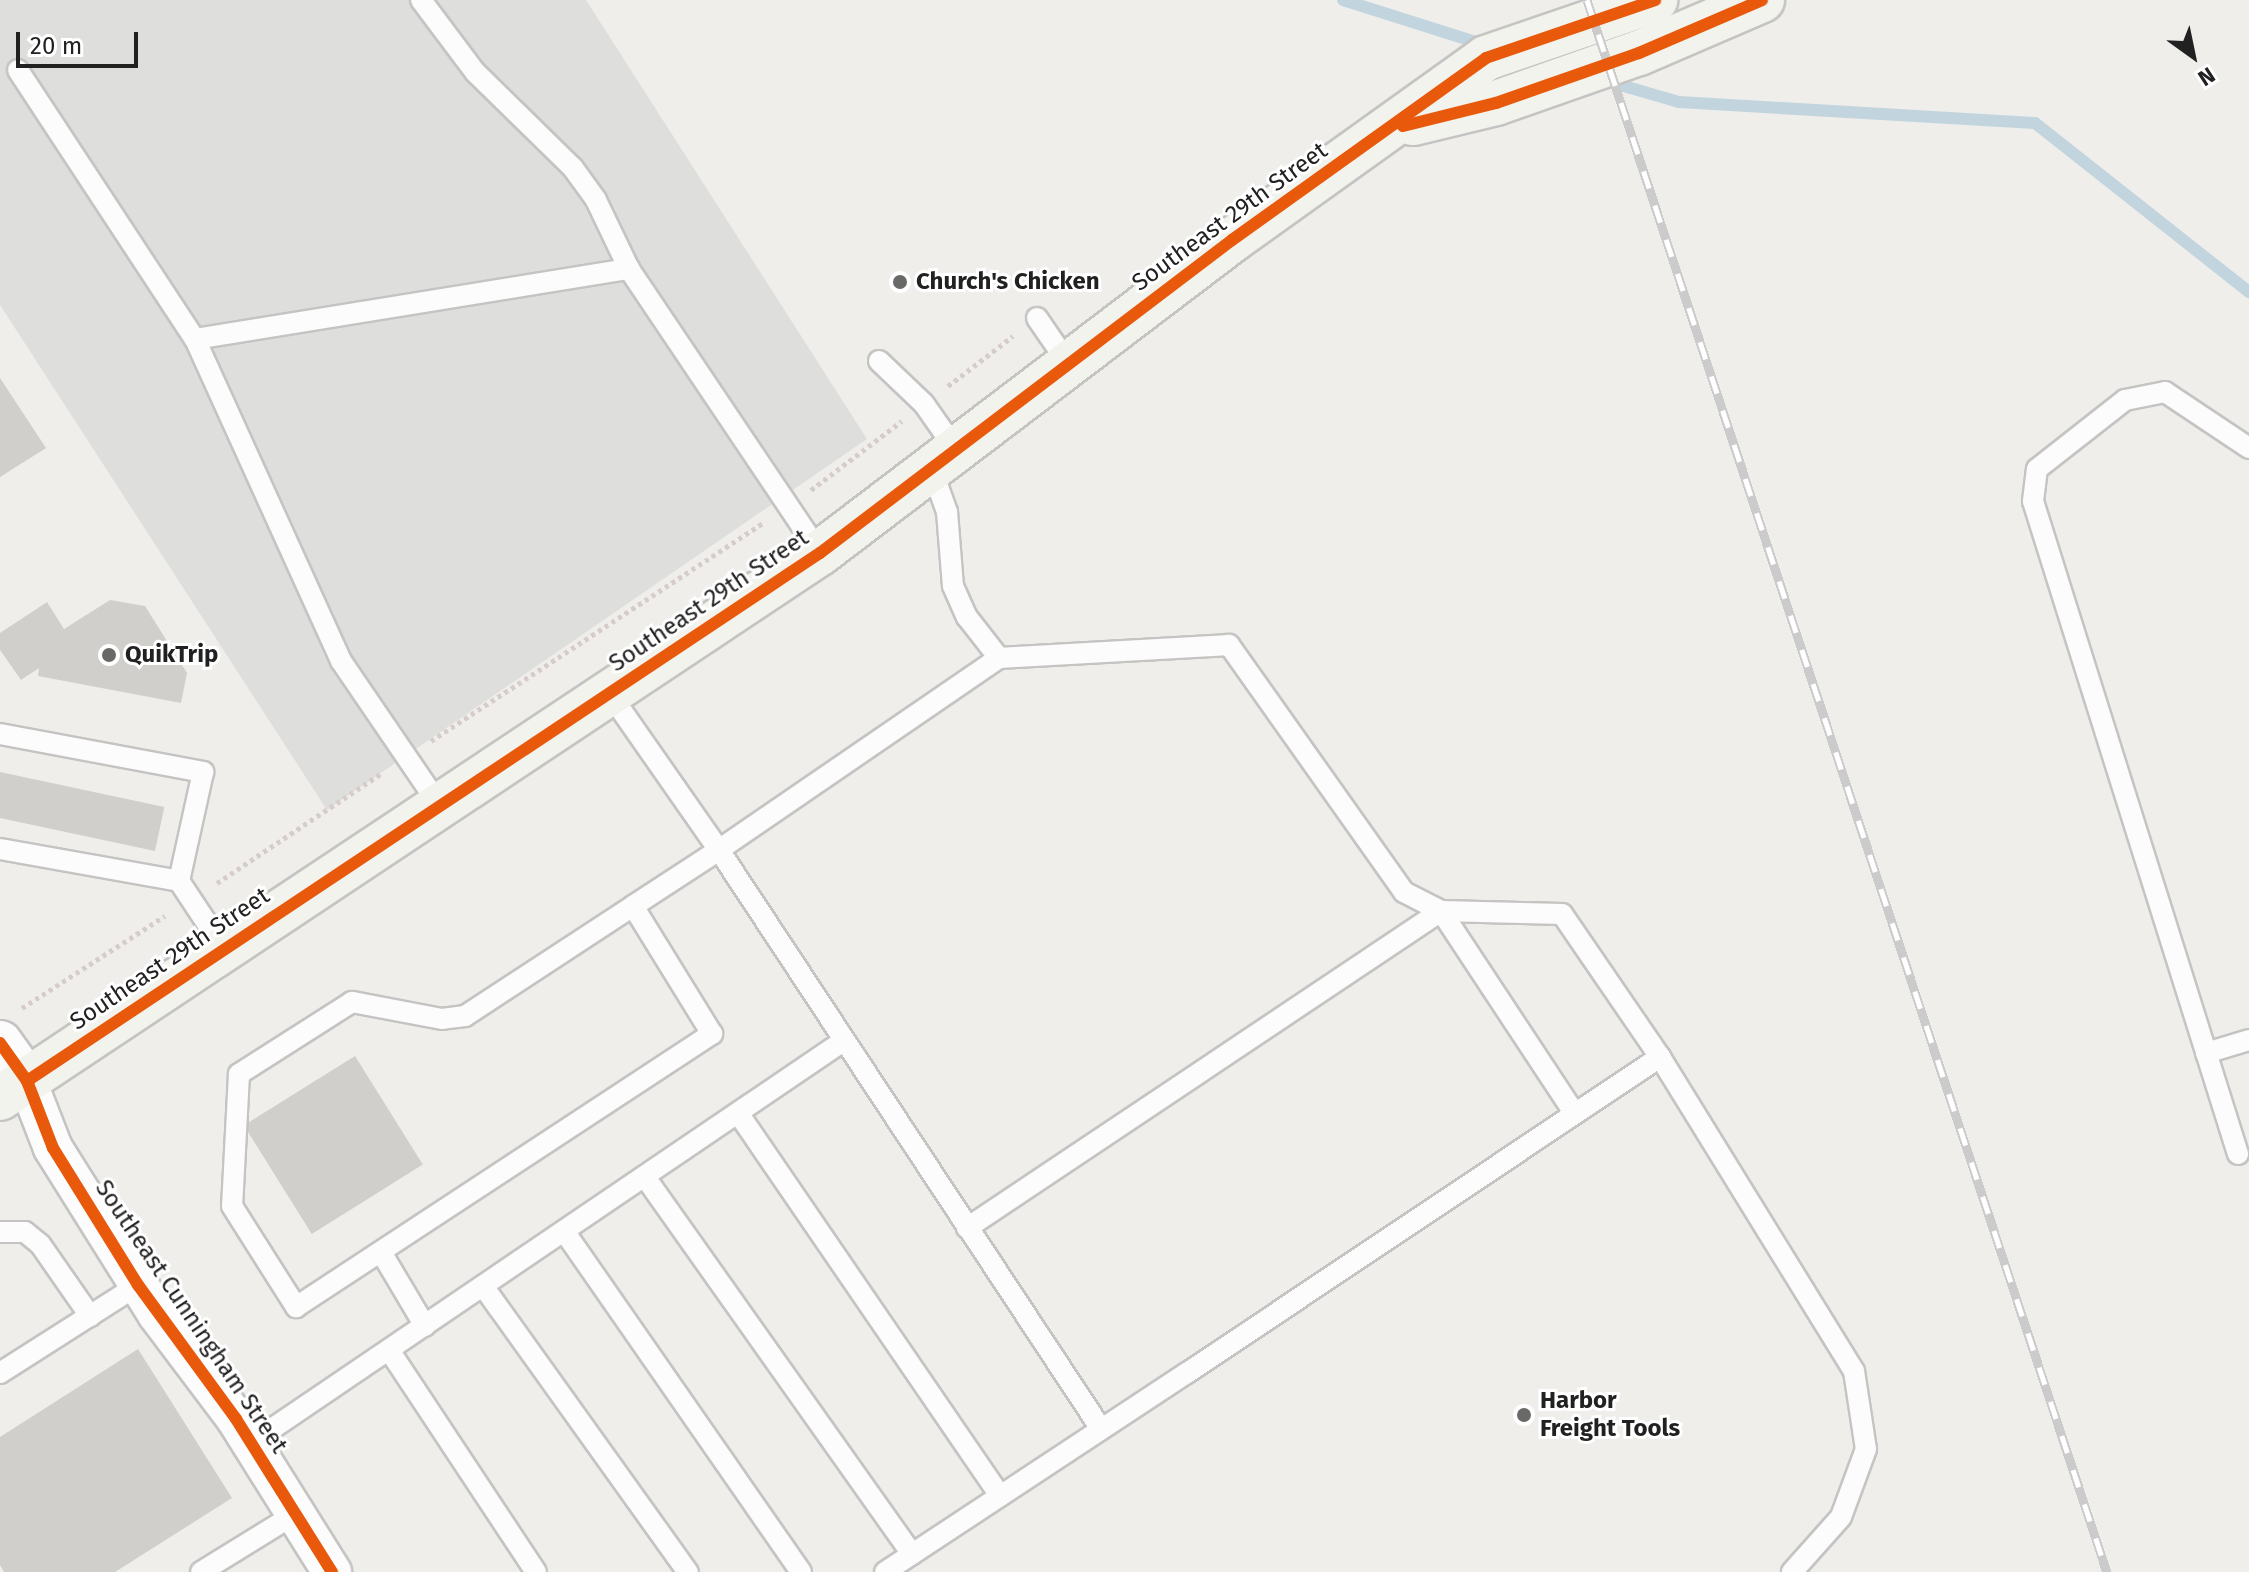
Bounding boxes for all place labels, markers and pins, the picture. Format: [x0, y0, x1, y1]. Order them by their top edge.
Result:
place label: Church's Chicken [916, 268, 1100, 296]
marker: Church's Chicken [891, 273, 909, 291]
place label: QuikTrip [125, 641, 218, 669]
marker: QuikTrip [100, 646, 118, 664]
place label: Harbor Freight Tools [1540, 1387, 1680, 1443]
marker: Harbor Freight Tools [1515, 1406, 1533, 1424]

